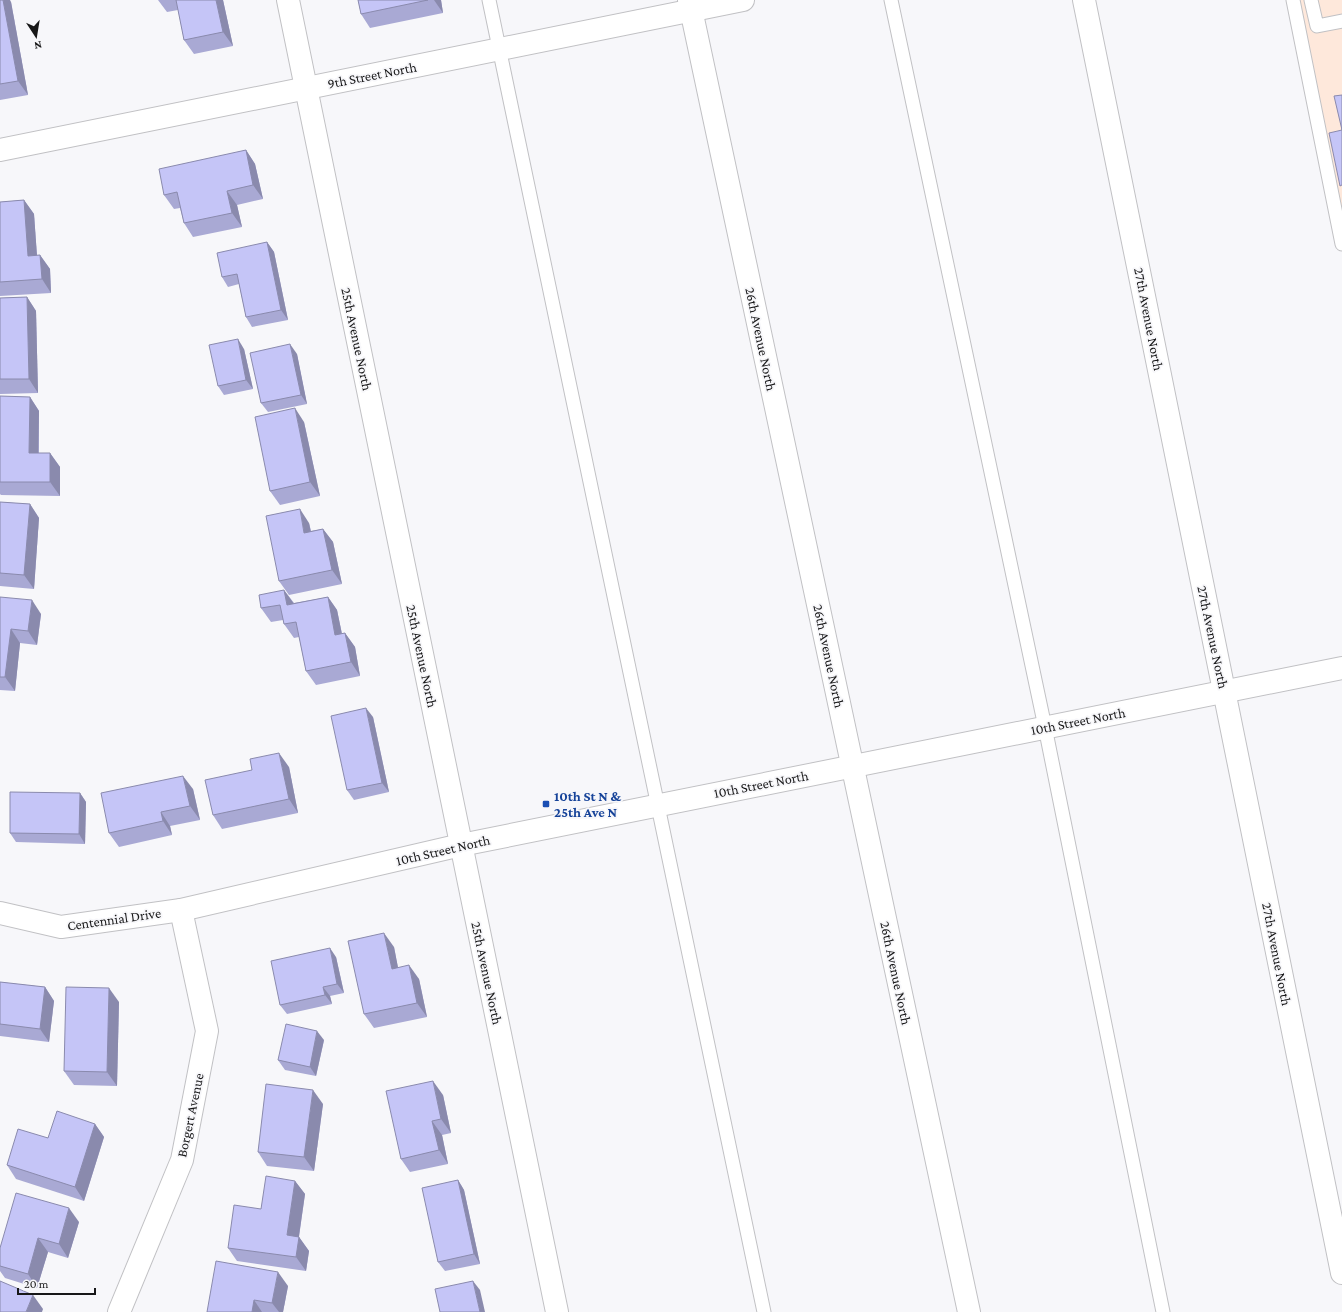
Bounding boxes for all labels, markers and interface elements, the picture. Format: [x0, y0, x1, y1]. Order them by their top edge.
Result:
north arrow [16, 16, 56, 56]
text: N [33, 39, 43, 53]
street label: 9th Street North [326, 58, 418, 91]
street label: 27th Avenue North [1131, 266, 1167, 372]
street label: 25th Avenue North [338, 286, 376, 393]
street label: 26th Avenue North [742, 286, 780, 393]
street label: 27th Avenue North [1194, 584, 1232, 690]
street label: 25th Avenue North [403, 603, 441, 710]
street label: 26th Avenue North [810, 603, 848, 710]
street label: 10th Street North [1029, 704, 1127, 738]
street label: 10th Street North [712, 767, 810, 801]
place label: 10th St N & 25th Ave N [554, 788, 621, 820]
marker: 10th St N & 25th Ave N [541, 799, 551, 809]
street label: 10th Street North [394, 831, 492, 869]
street label: 27th Avenue North [1259, 901, 1295, 1007]
street label: Centennial Drive [66, 905, 162, 933]
street label: 25th Avenue North [468, 920, 506, 1027]
street label: 26th Avenue North [877, 920, 915, 1027]
street label: Borgert Avenue [173, 1071, 207, 1159]
scale bar [18, 1270, 95, 1296]
text: 20 m [24, 1277, 49, 1291]

